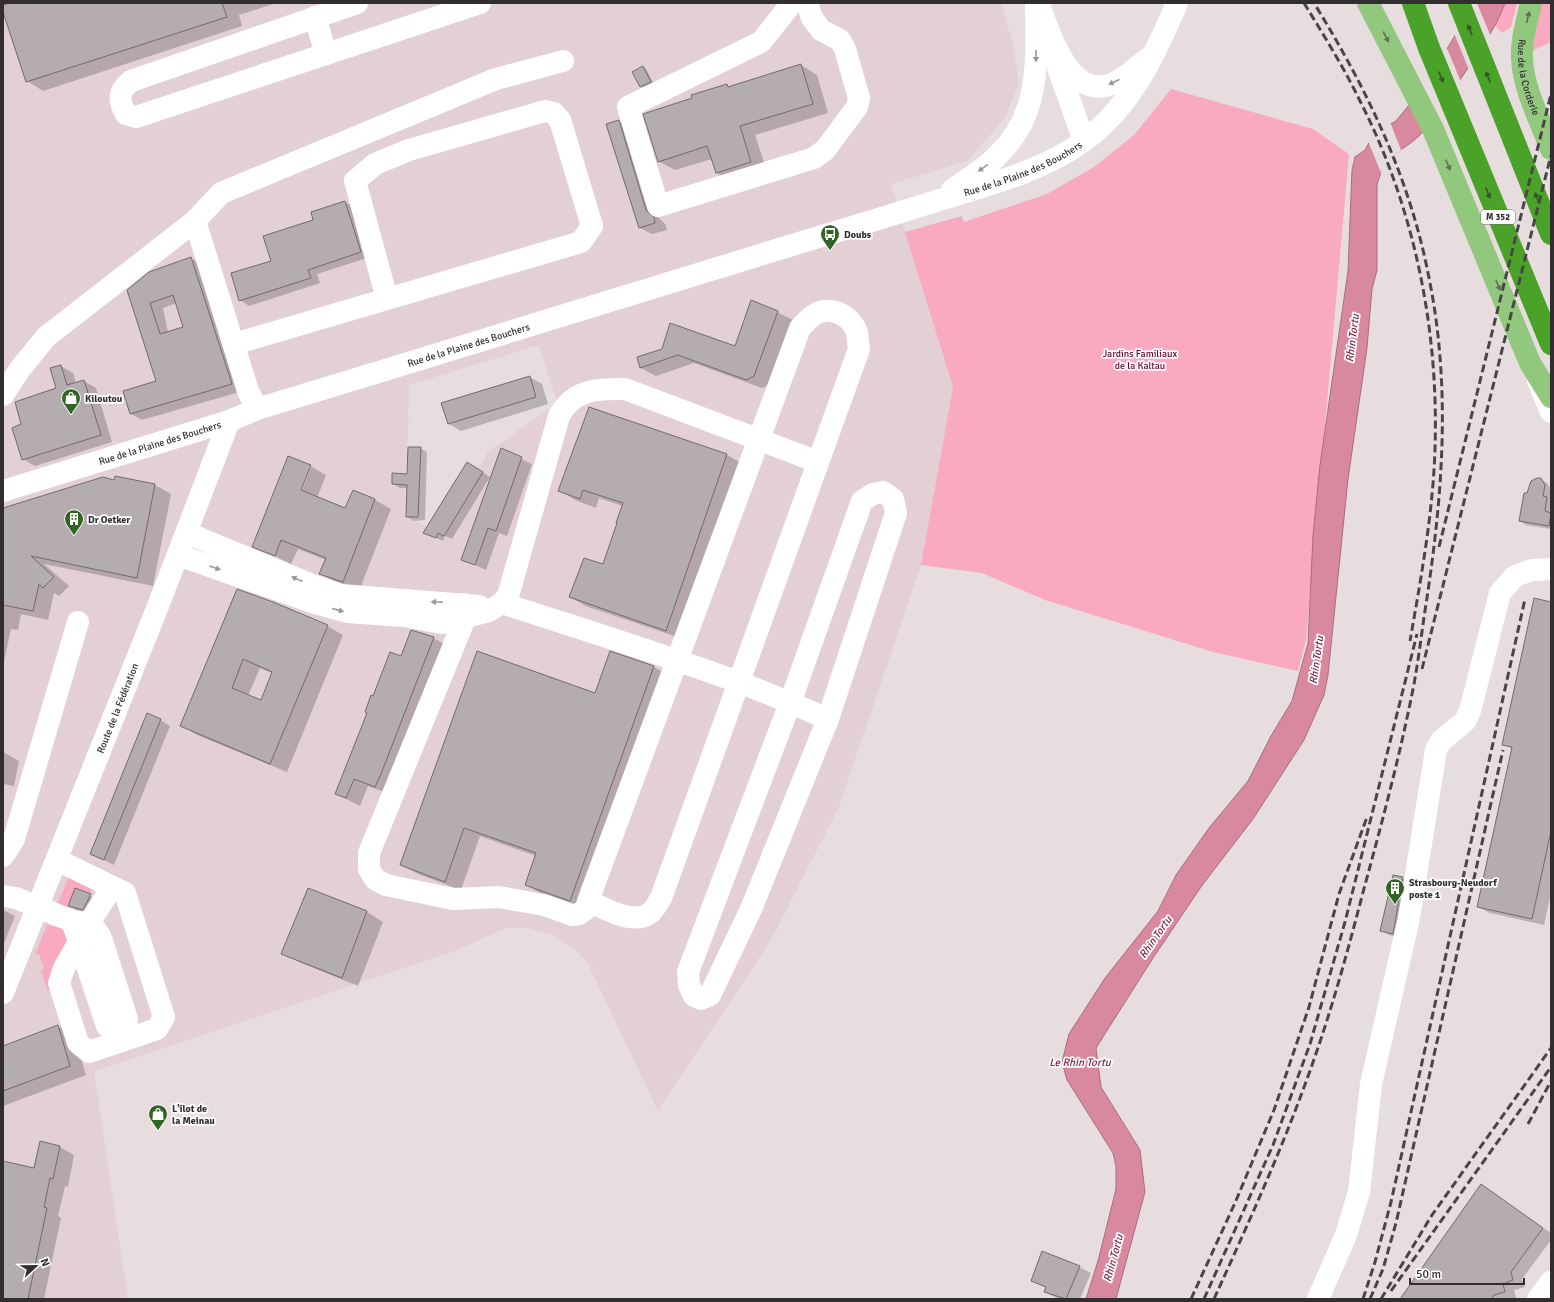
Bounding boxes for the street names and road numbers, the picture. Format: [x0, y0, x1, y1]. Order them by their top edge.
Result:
street label: Rue de la Corderie [1515, 38, 1542, 117]
street label: Rue de la Plaine des Bouchers [962, 139, 1085, 199]
road number: M 352 [1481, 210, 1515, 224]
street label: Rue de la Plaine des Bouchers [406, 321, 532, 370]
street label: Rue de la Plaine des Bouchers [97, 419, 223, 468]
street label: Route de la Fédération [95, 662, 141, 755]

